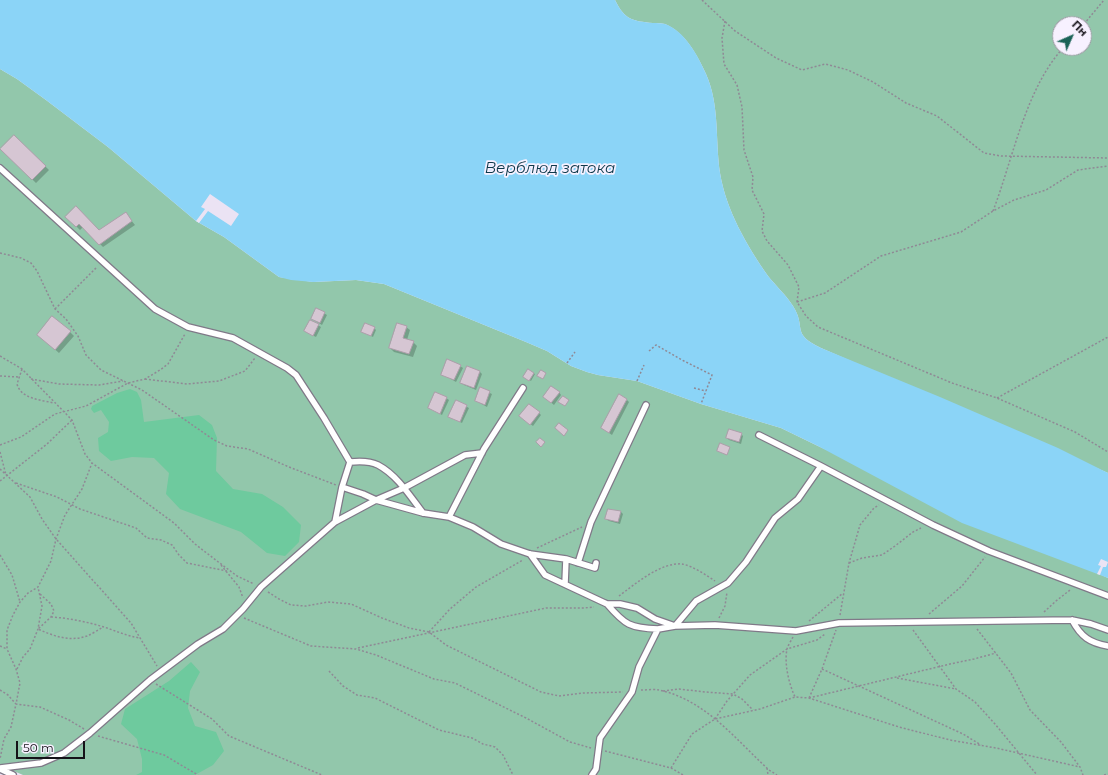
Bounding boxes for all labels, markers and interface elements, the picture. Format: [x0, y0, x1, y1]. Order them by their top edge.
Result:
north arrow [1052, 16, 1092, 56]
text: Пн [1069, 17, 1091, 39]
water label: Верблюд затока [485, 160, 615, 178]
scale bar [18, 733, 87, 759]
text: 50 m [23, 740, 54, 755]

